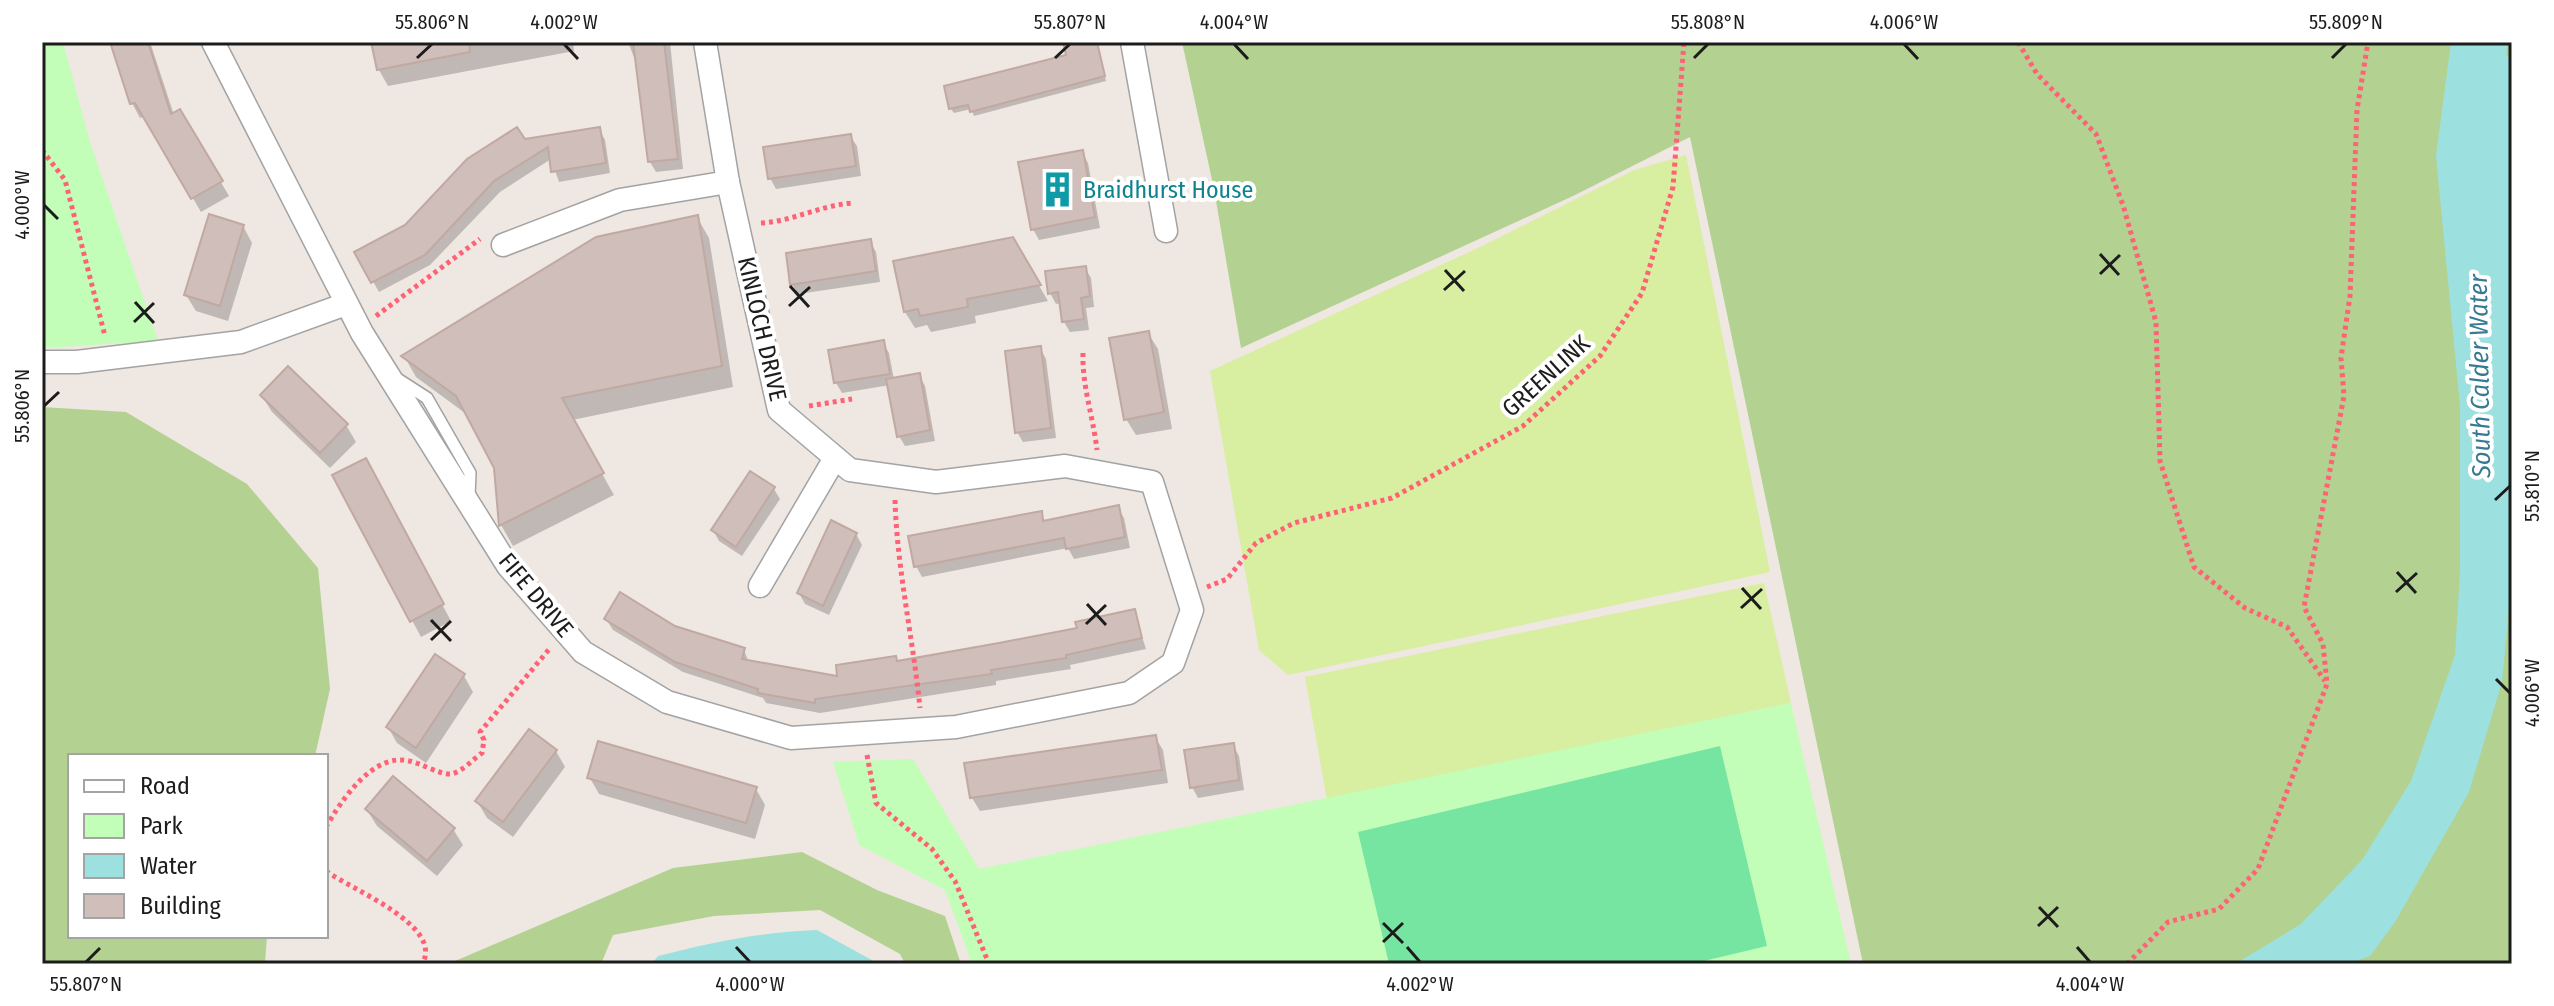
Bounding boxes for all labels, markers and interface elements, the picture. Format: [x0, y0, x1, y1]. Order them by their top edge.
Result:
text: 55.806°N [395, 10, 469, 34]
text: 4.002°W [530, 10, 598, 34]
text: 55.807°N [1034, 10, 1106, 34]
text: 4.004°W [1200, 10, 1268, 34]
text: 55.808°N [1671, 10, 1745, 34]
text: 4.006°W [1870, 10, 1938, 34]
text: 55.809°N [2309, 10, 2383, 34]
text: 4.000°W [10, 170, 34, 240]
building icon: Braidhurst House [1038, 171, 1076, 209]
place label: Braidhurst House [1083, 176, 1253, 204]
street label: KINLOCH DRIVE [732, 254, 792, 404]
water label: South Calder Water [2463, 273, 2497, 479]
street label: GREENLINK [1496, 329, 1596, 423]
text: 55.806°N [10, 369, 34, 443]
text: 55.810°N [2520, 450, 2544, 522]
street label: FIFE DRIVE [493, 547, 579, 643]
text: 4.006°W [2520, 659, 2544, 727]
legend [68, 754, 328, 938]
text: Road [140, 772, 190, 800]
text: Park [140, 812, 183, 840]
text: Water [140, 852, 197, 880]
text: Building [140, 892, 222, 920]
text: 55.807°N [50, 972, 122, 996]
text: 4.000°W [715, 972, 785, 996]
text: 4.002°W [1386, 972, 1454, 996]
text: 4.004°W [2056, 972, 2124, 996]

